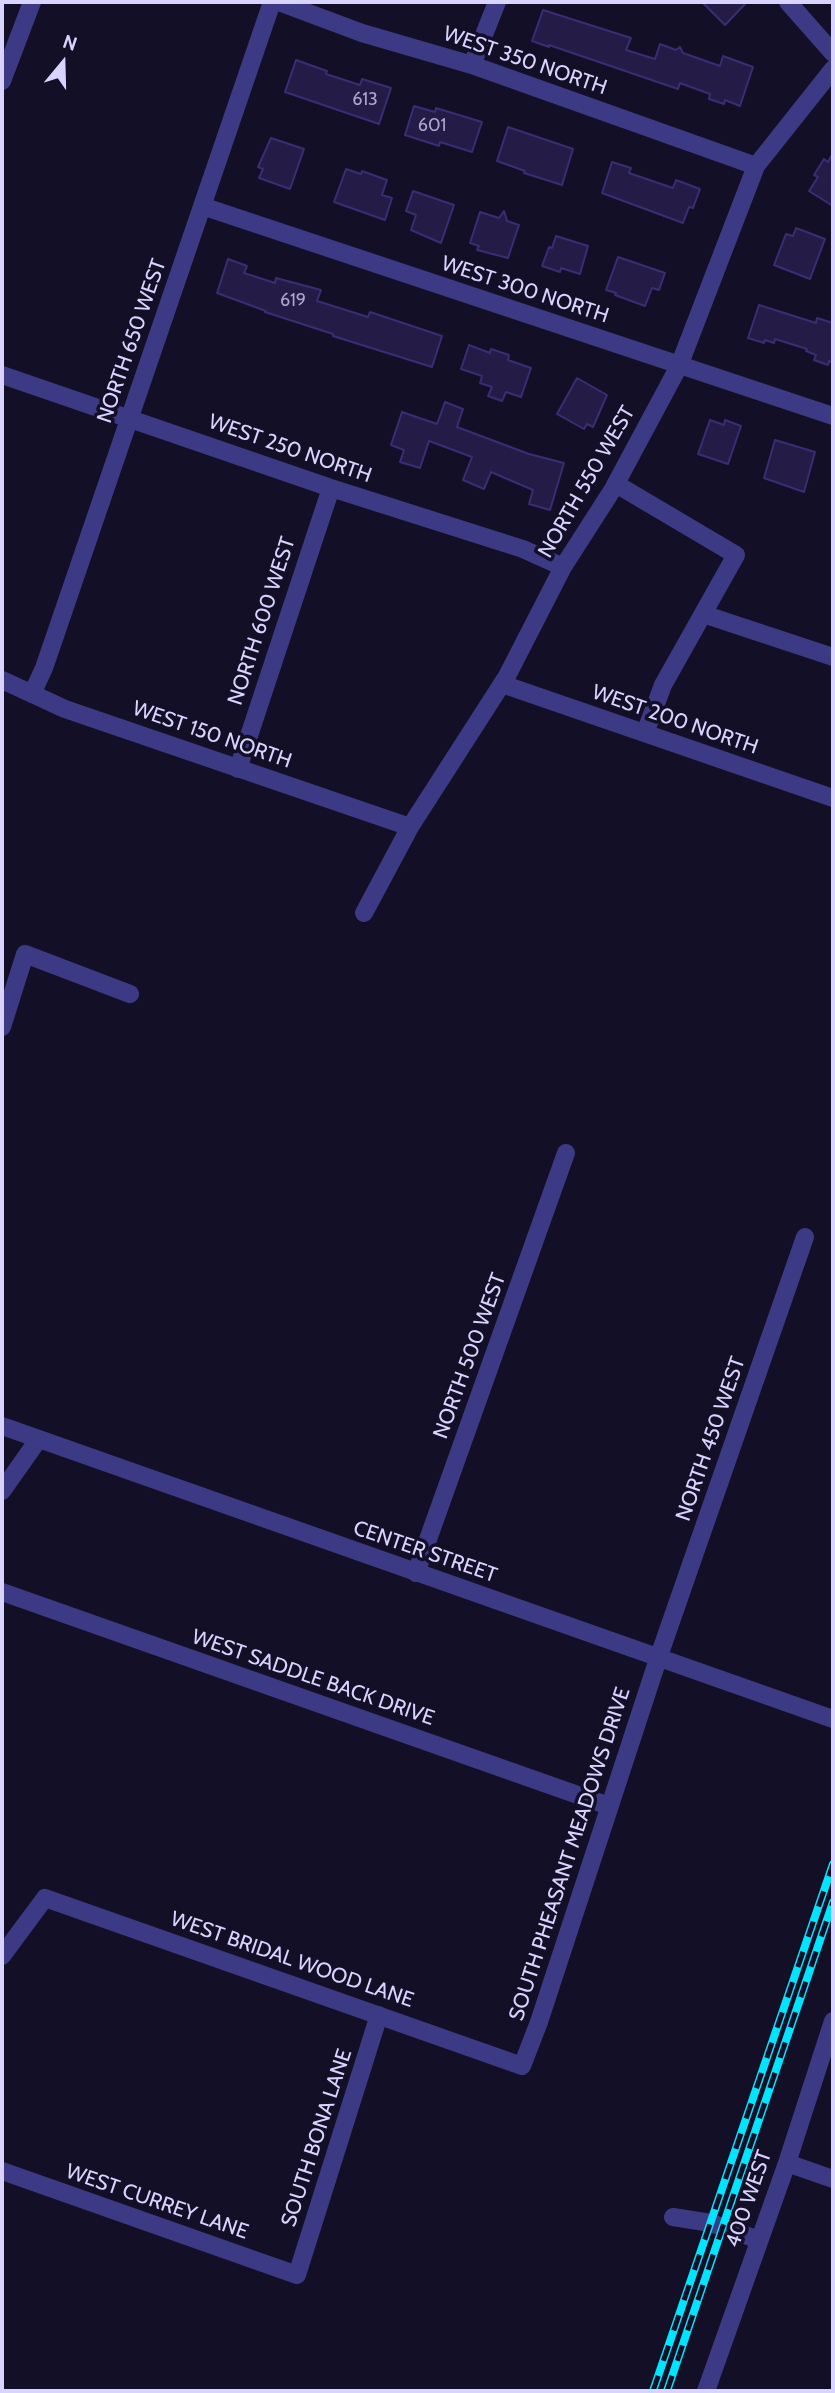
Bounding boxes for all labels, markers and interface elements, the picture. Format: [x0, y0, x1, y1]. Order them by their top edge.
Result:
street label: WEST 350 NORTH [440, 21, 610, 101]
north arrow [28, 28, 98, 98]
text: N [60, 30, 80, 56]
house number: 613 [352, 89, 378, 111]
house number: 601 [418, 115, 446, 137]
street label: WEST 300 NORTH [438, 251, 612, 329]
street label: NORTH 650 WEST [92, 256, 172, 426]
house number: 619 [280, 290, 306, 312]
street label: NORTH 550 WEST [533, 402, 641, 562]
street label: WEST 250 NORTH [205, 409, 375, 489]
street label: NORTH 600 WEST [223, 534, 301, 708]
street label: WEST 200 NORTH [589, 680, 761, 760]
street label: WEST 150 NORTH [129, 696, 295, 774]
street label: NORTH 500 WEST [428, 1270, 512, 1442]
street label: NORTH 450 WEST [671, 1354, 751, 1524]
street label: CENTER STREET [350, 1516, 500, 1588]
street label: WEST SADDLE BACK DRIVE [188, 1625, 438, 1731]
street label: SOUTH PHEASANT MEADOWS DRIVE [504, 1684, 636, 2024]
street label: WEST BRIDAL WOOD LANE [167, 1907, 417, 2013]
street label: SOUTH BONA LANE [276, 2046, 358, 2230]
street label: 400 WEST [721, 2147, 777, 2251]
street label: WEST CURREY LANE [62, 2159, 252, 2245]

